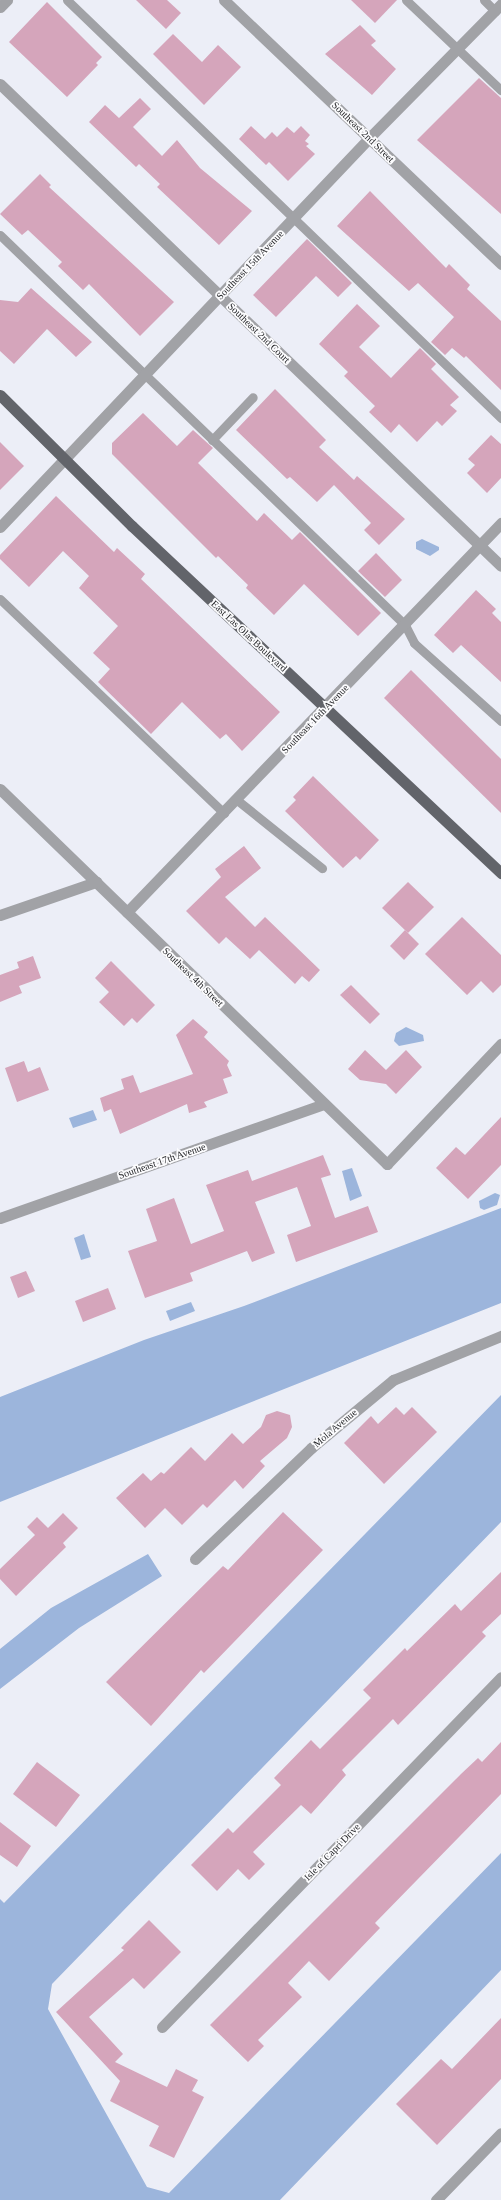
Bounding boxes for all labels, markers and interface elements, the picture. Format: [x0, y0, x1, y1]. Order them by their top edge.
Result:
street label: Southeast 2nd Street [329, 99, 397, 165]
street label: Southeast 15th Avenue [214, 228, 286, 302]
street label: Southeast 2nd Court [225, 300, 293, 366]
street label: East Las Olas Boulevard [209, 598, 289, 674]
street label: Southeast 16th Avenue [279, 682, 351, 756]
street label: Southeast 4th Street [160, 945, 226, 1009]
street label: Southeast 17th Avenue [117, 1140, 207, 1182]
street label: Mola Avenue [310, 1406, 360, 1450]
street label: Isle of Capri Drive [302, 1821, 362, 1883]

